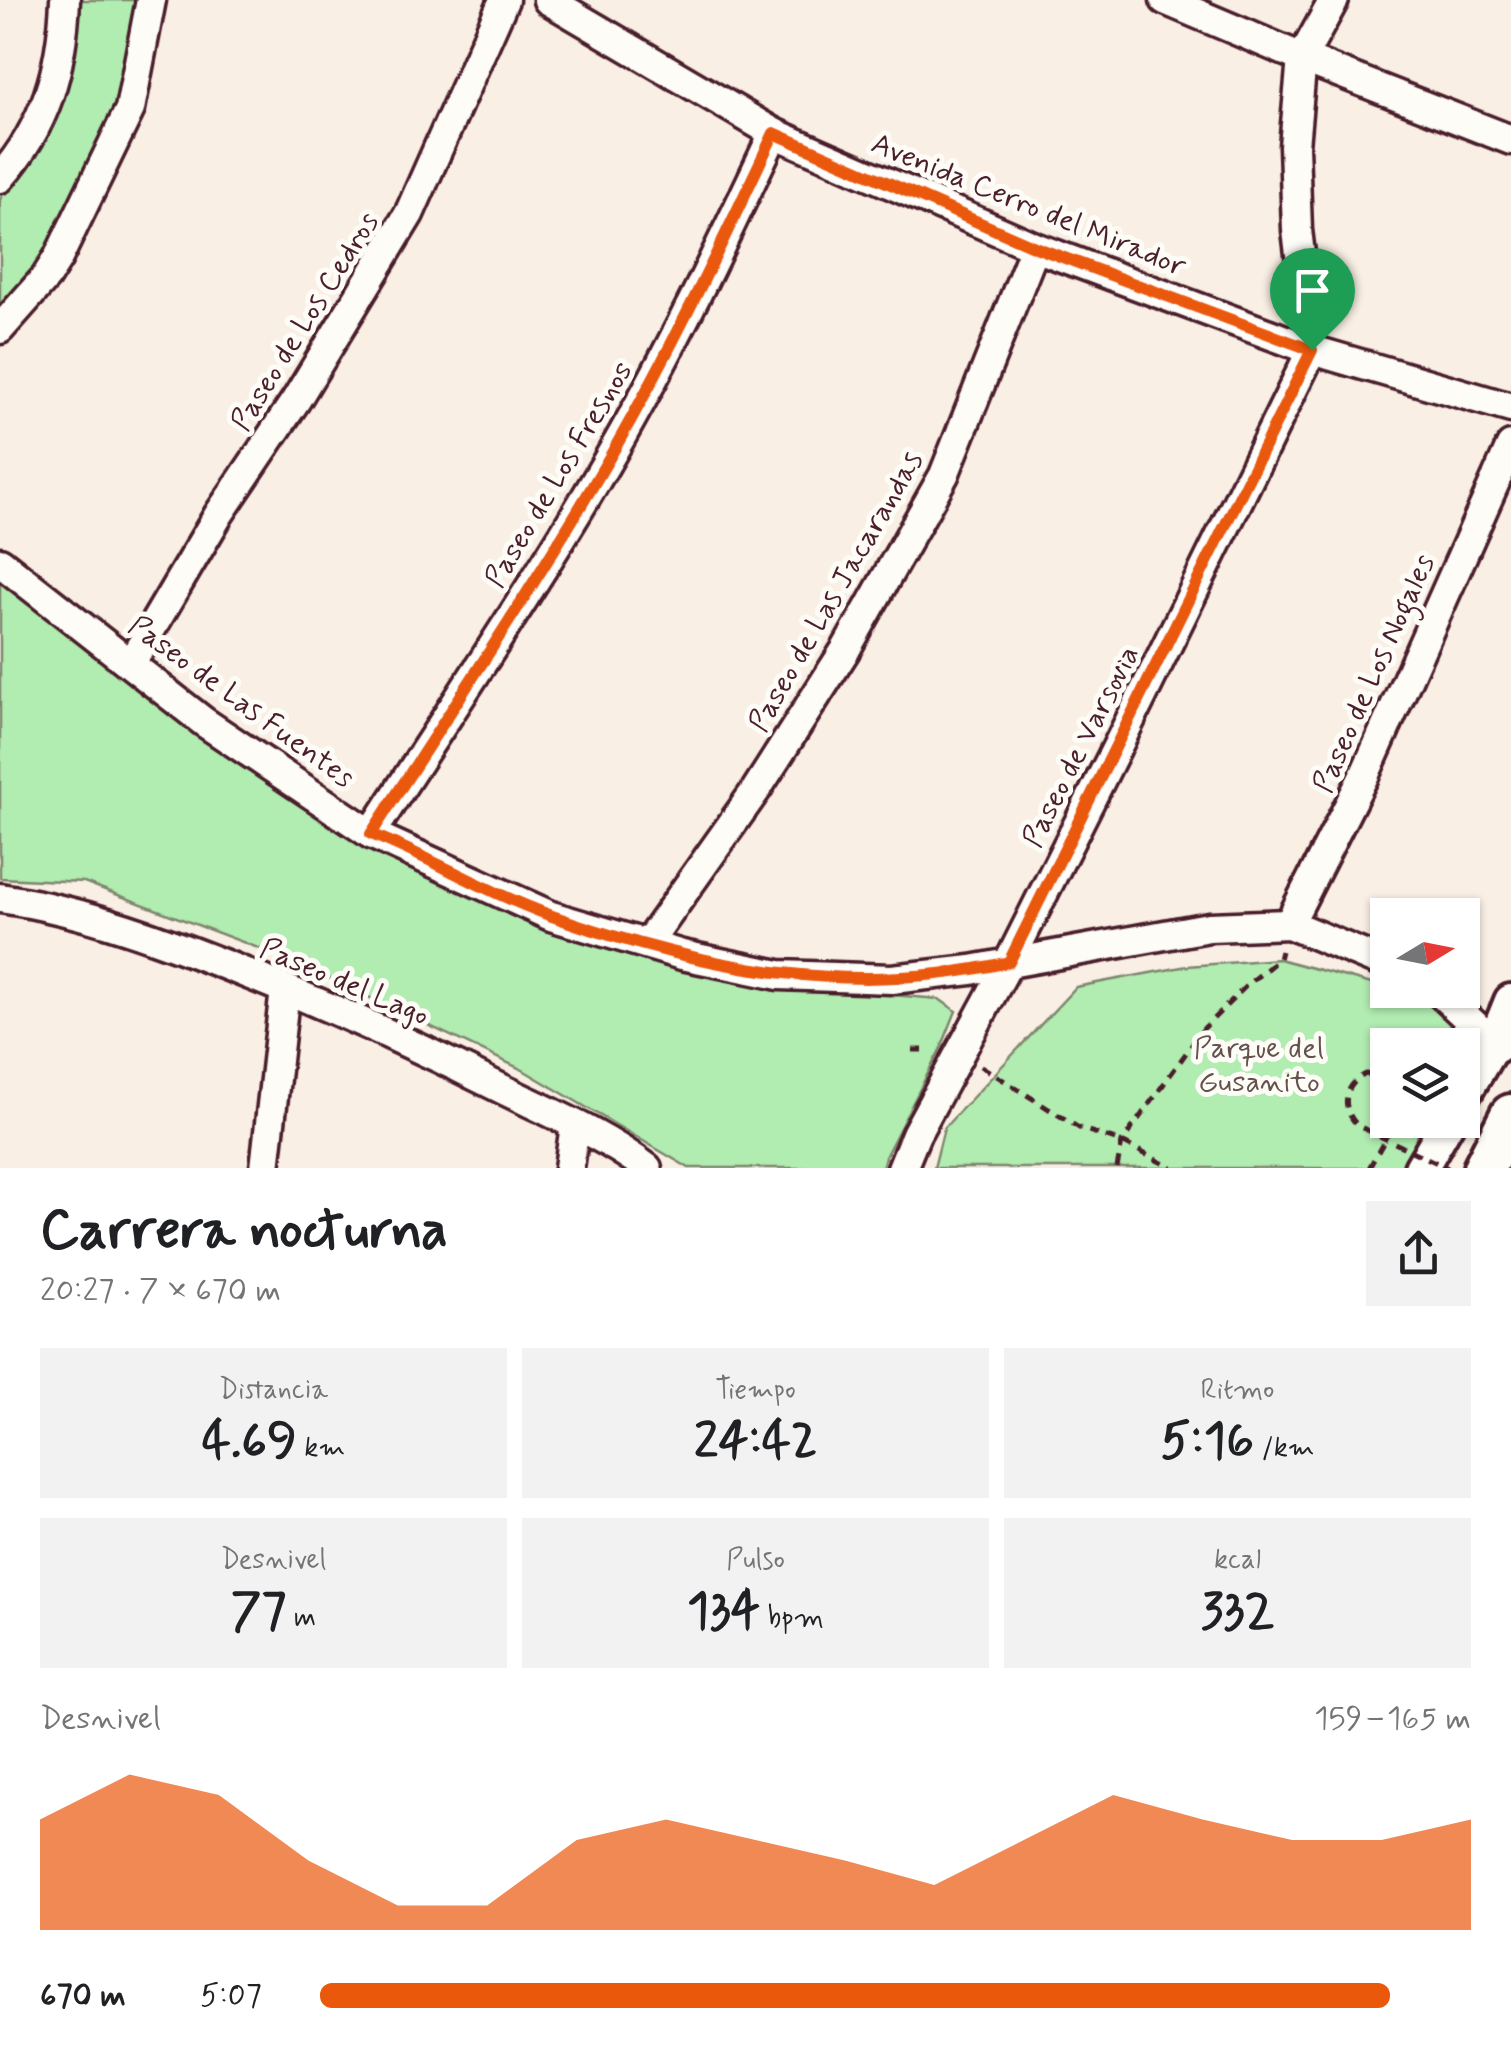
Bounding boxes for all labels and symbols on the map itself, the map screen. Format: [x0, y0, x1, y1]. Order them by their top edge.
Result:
street label: Avenida Cerro del Mirador [865, 124, 1192, 287]
street label: Paseo de Los Cedros [222, 205, 388, 439]
pin [1270, 248, 1355, 351]
street label: Paseo de Los Fresnos [476, 354, 642, 595]
street label: Paseo de Las Jacarandas [740, 444, 933, 739]
street label: Paseo de Los Nogales [1304, 548, 1447, 800]
street label: Paseo de Las Fuentes [120, 607, 362, 797]
street label: Paseo de Varsovia [1014, 639, 1149, 854]
north arrow [1370, 898, 1480, 1008]
street label: Paseo del Lago [254, 929, 435, 1036]
park label: Parque del Gusanito [1194, 1029, 1324, 1102]

